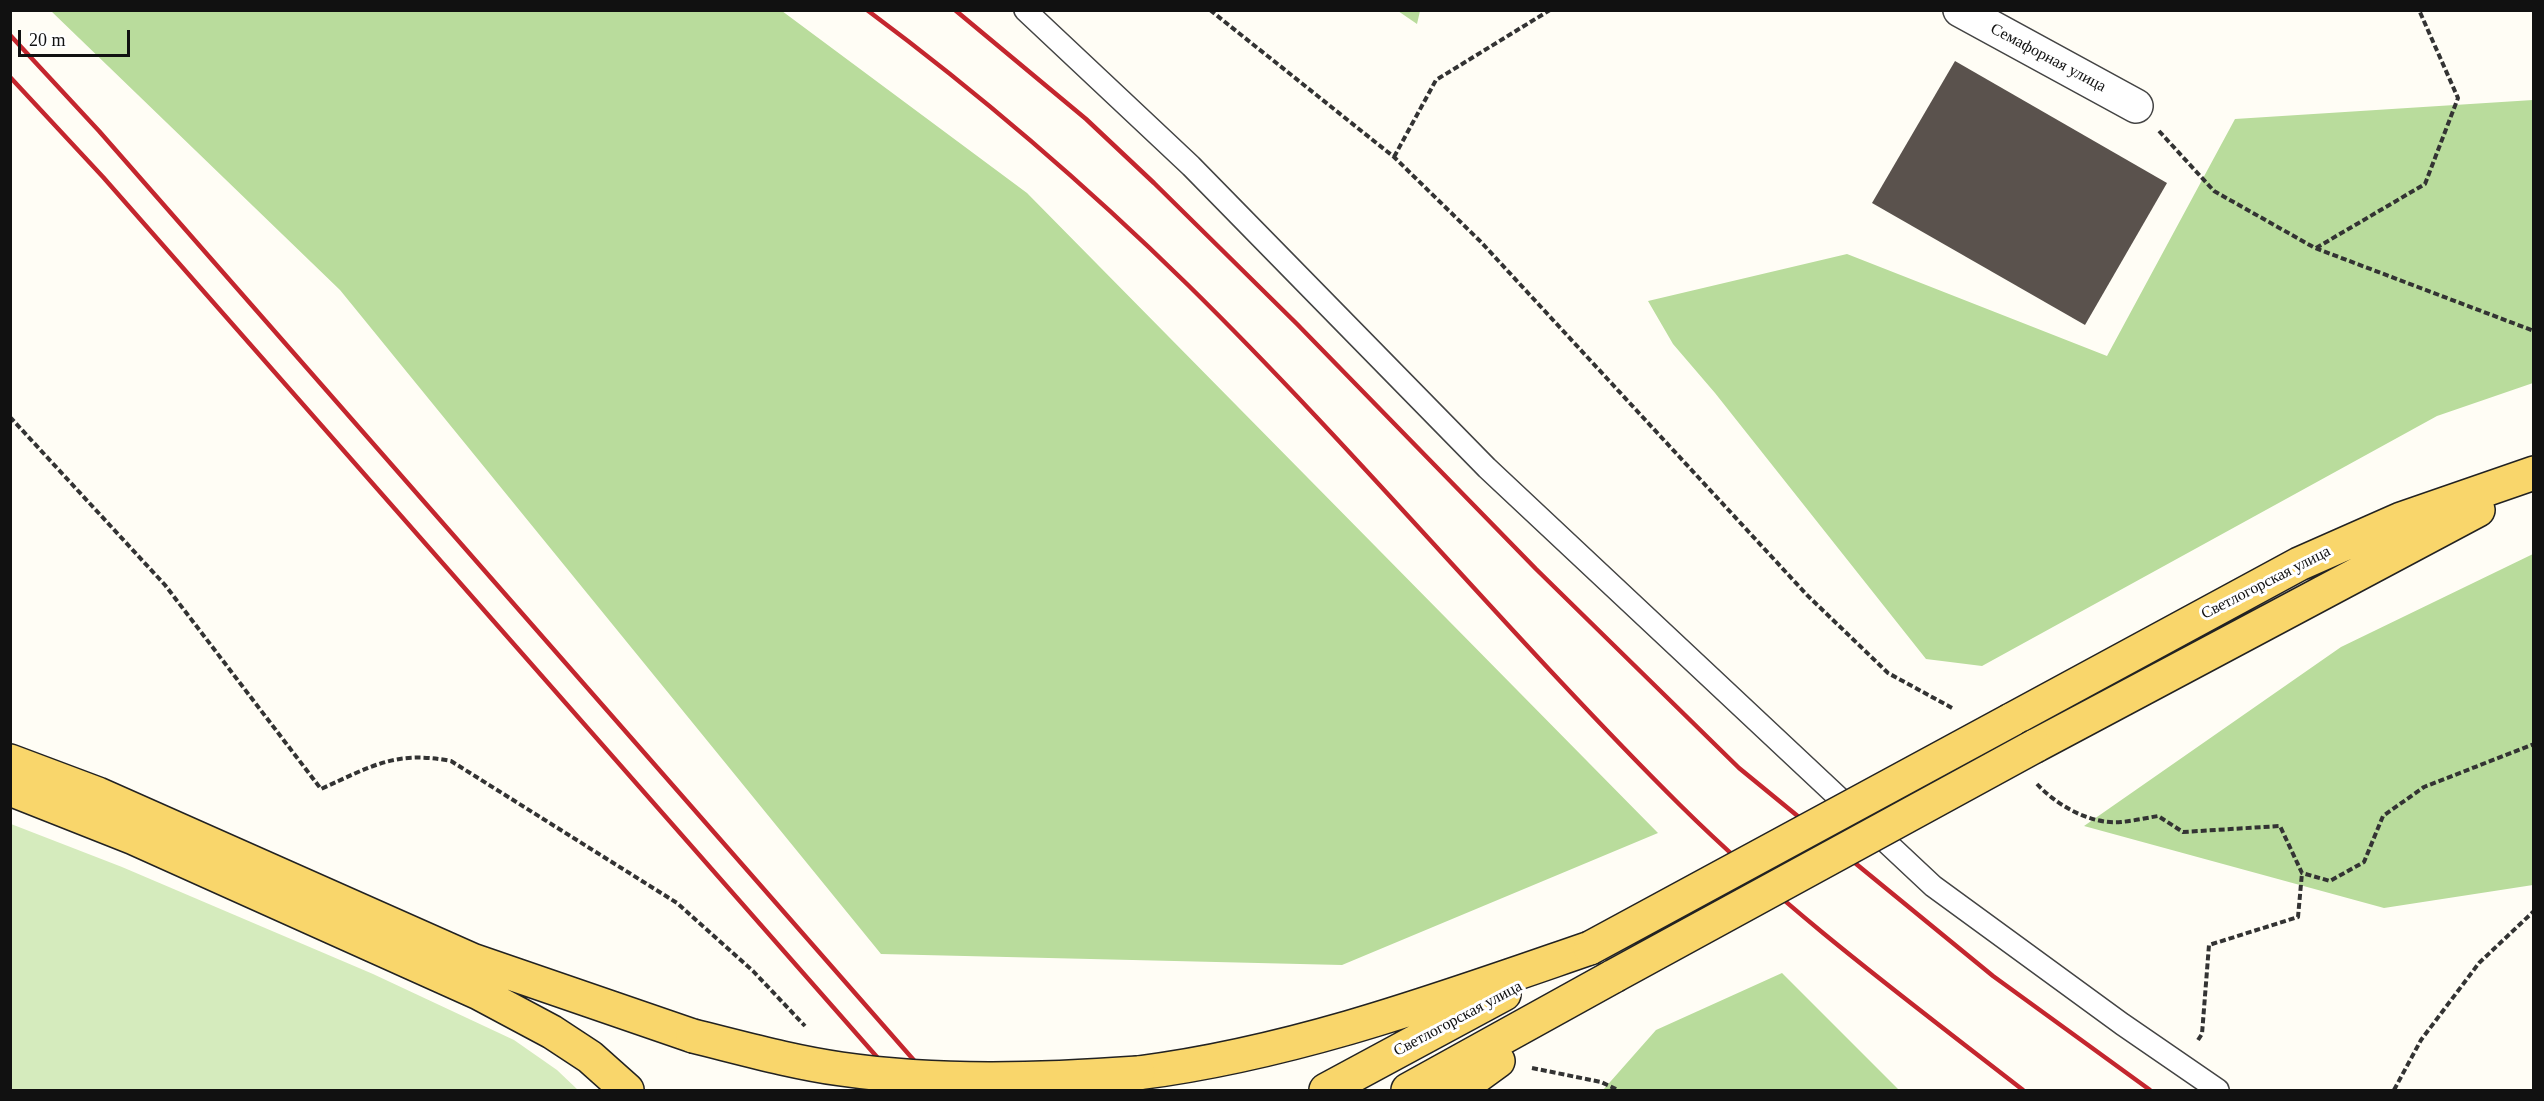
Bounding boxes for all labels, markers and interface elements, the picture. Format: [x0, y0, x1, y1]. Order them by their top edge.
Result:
scale bar [21, 18, 134, 56]
street label: Семафорная улица [1987, 19, 2109, 97]
text: 20 m [29, 30, 66, 50]
street label: Светлогорская улица [2198, 542, 2334, 624]
street label: Светлогорская улица [1391, 977, 1525, 1061]

